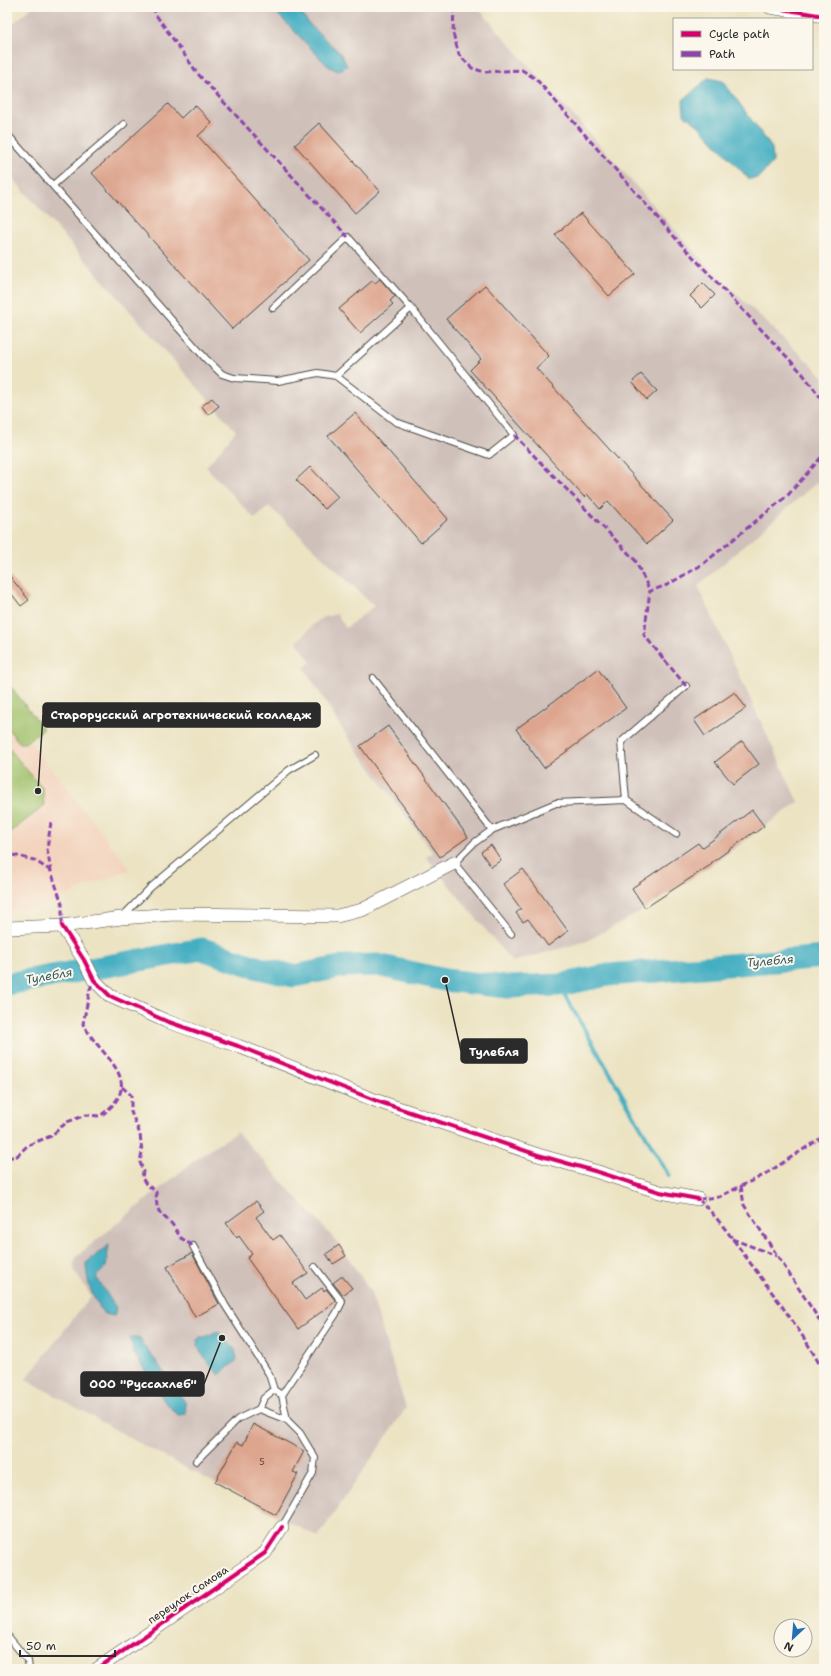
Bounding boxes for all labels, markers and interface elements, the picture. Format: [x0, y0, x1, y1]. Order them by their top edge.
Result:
legend [673, 18, 813, 70]
text: Cycle path [709, 26, 770, 42]
text: Path [709, 46, 735, 62]
callout: Старорусский агротехнический колледж [43, 703, 320, 727]
text: Старорусский агротехнический колледж [50, 707, 312, 723]
water label: Тулебля [746, 951, 795, 971]
water label: Тулебля [24, 964, 74, 988]
callout: Тулебля [461, 1039, 527, 1063]
text: Тулебля [469, 1044, 519, 1060]
callout: ООО "Руссахлеб" [81, 1372, 204, 1396]
text: ООО "Руссахлеб" [89, 1376, 197, 1392]
house number: 5 [259, 1456, 265, 1468]
street label: переулок Сомова [145, 1562, 231, 1628]
north arrow [773, 1618, 813, 1658]
scale bar [20, 1632, 115, 1658]
text: 50 m [26, 1638, 56, 1654]
text: N [781, 1638, 796, 1655]

